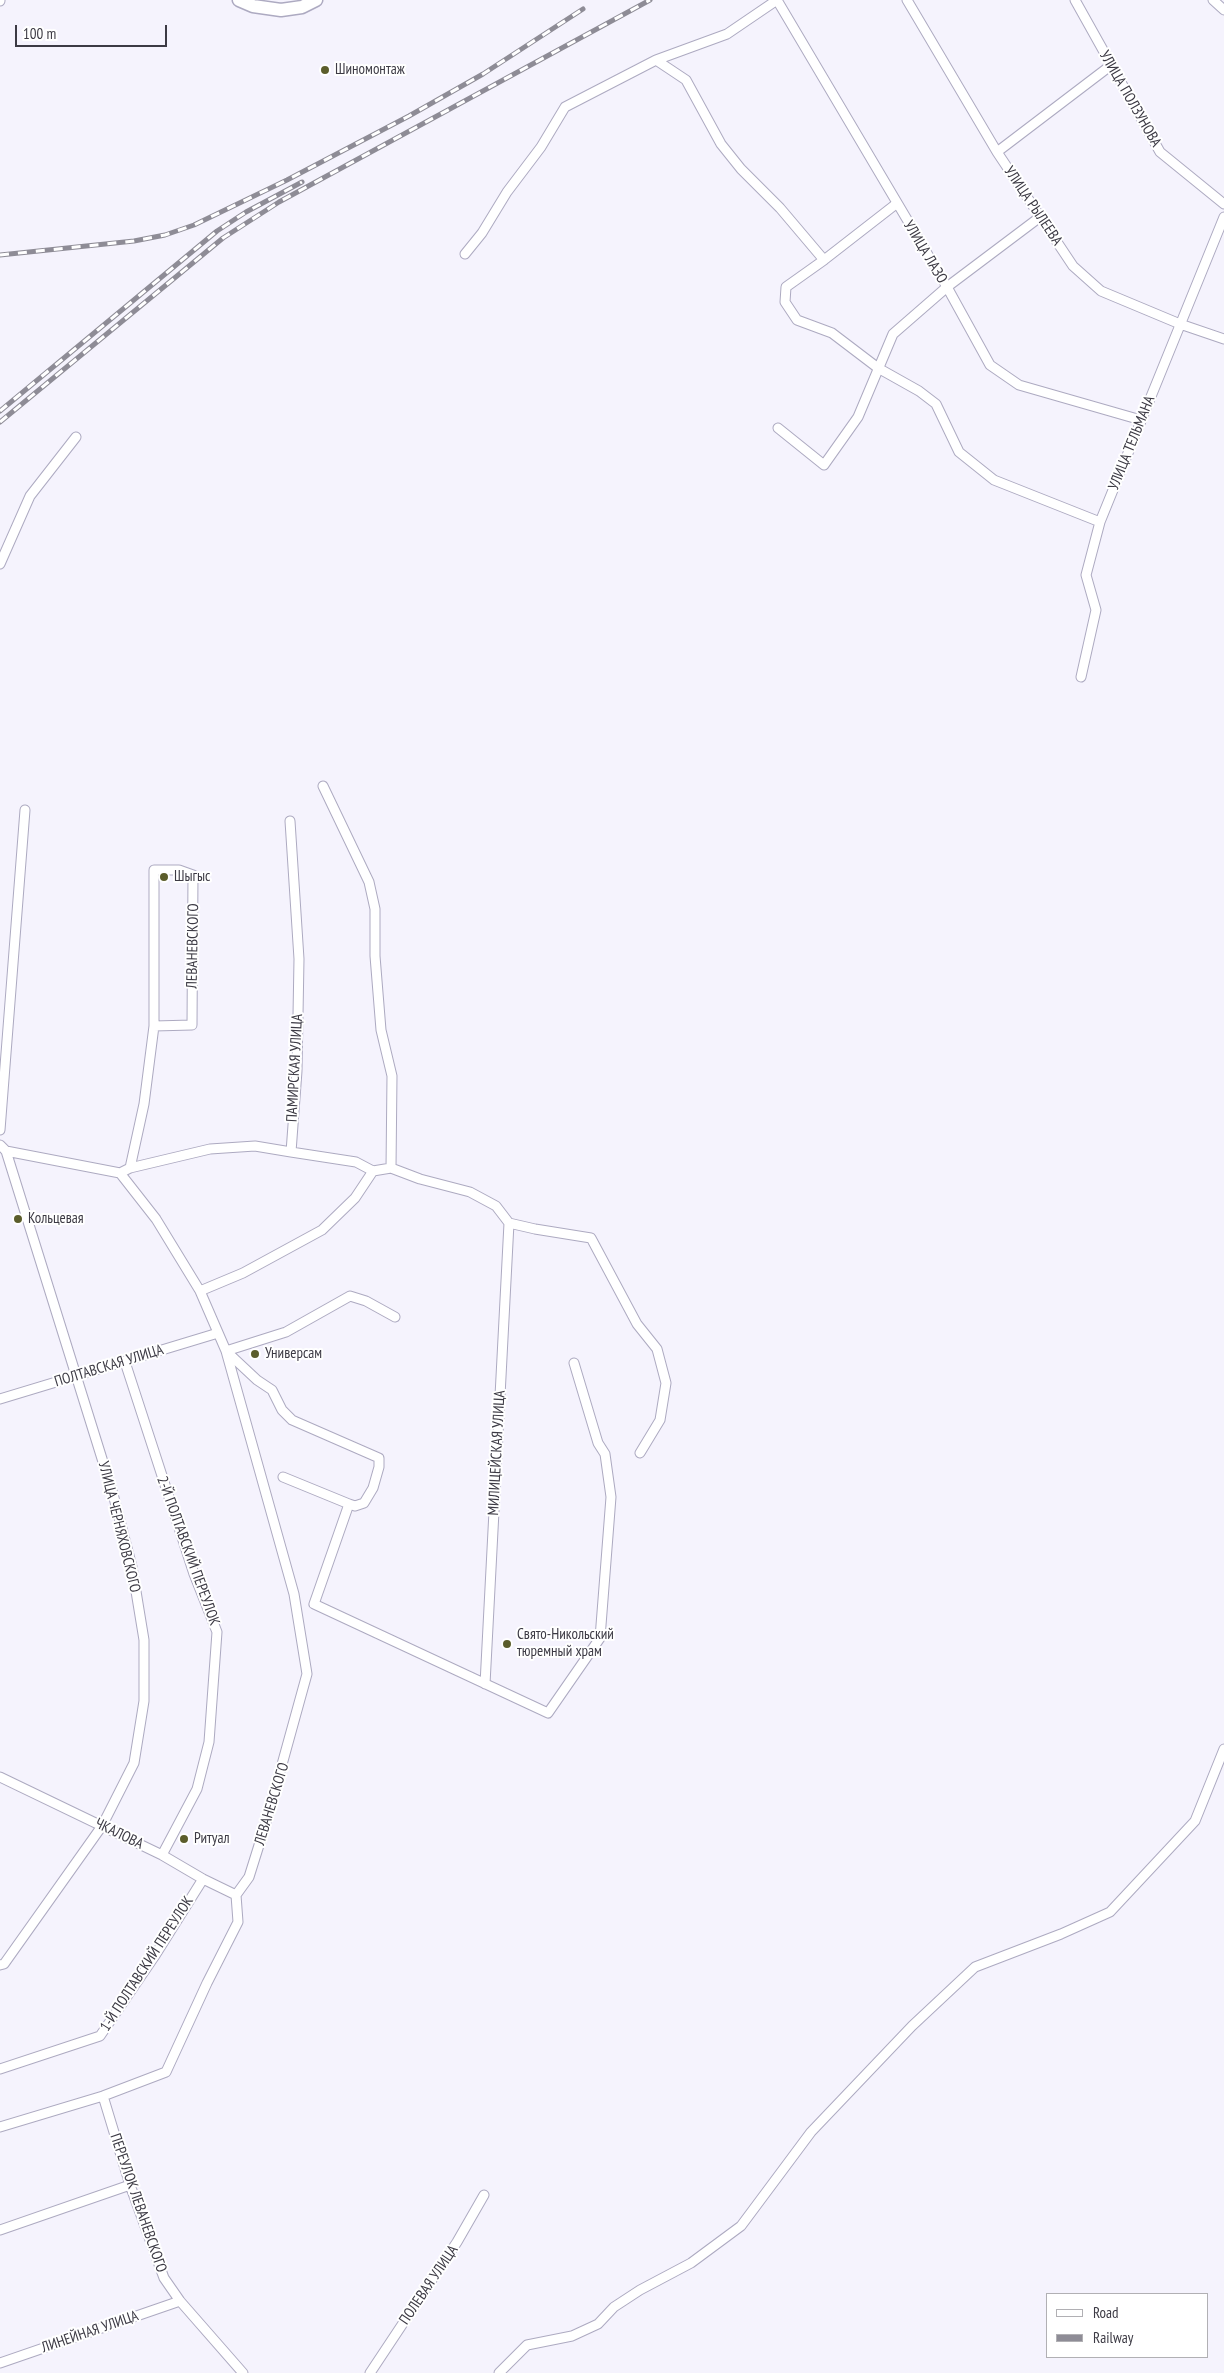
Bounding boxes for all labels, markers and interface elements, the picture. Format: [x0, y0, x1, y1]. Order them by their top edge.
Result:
scale bar [18, 15, 170, 47]
text: 100 m [23, 24, 56, 43]
street label: УЛИЦА ПОЛЗУНОВА [1095, 48, 1165, 150]
place label: Шиномонтаж [335, 61, 405, 79]
marker: Шиномонтаж [319, 64, 331, 76]
street label: УЛИЦА РЫЛЕЕВА [1000, 163, 1066, 249]
street label: УЛИЦА ЛАЗО [899, 217, 951, 287]
street label: УЛИЦА ТЕЛЬМАНА [1105, 393, 1159, 493]
place label: Шыгыс [174, 868, 210, 886]
marker: Шыгыс [158, 871, 170, 883]
street label: ЛЕВАНЕВСКОГО [183, 903, 203, 989]
street label: ПАМИРСКАЯ УЛИЦА [283, 1013, 307, 1123]
place label: Кольцевая [28, 1210, 84, 1228]
marker: Кольцевая [12, 1213, 24, 1225]
street label: ПОЛТАВСКАЯ УЛИЦА [52, 1341, 166, 1391]
place label: Универсам [265, 1345, 322, 1363]
marker: Универсам [249, 1348, 261, 1360]
street label: МИЛИЦЕЙСКАЯ УЛИЦА [485, 1390, 509, 1516]
street label: УЛИЦА ЧЕРНЯХОВСКОГО [94, 1460, 144, 1594]
street label: 2-Й ПОЛТАВСКИЙ ПЕРЕУЛОК [153, 1474, 223, 1628]
place label: Свято-Никольский тюремный храм [517, 1626, 614, 1661]
marker: Свято-Никольский тюремный храм [501, 1638, 513, 1650]
street label: ЛЕВАНЕВСКОГО [251, 1761, 293, 1847]
street label: ЧКАЛОВА [92, 1815, 146, 1853]
place label: Ритуал [194, 1830, 230, 1848]
marker: Ритуал [178, 1833, 190, 1845]
street label: 1-Й ПОЛТАВСКИЙ ПЕРЕУЛОК [97, 1893, 197, 2035]
street label: ПЕРЕУЛОК ЛЕВАНЕВСКОГО [106, 2131, 170, 2275]
street label: ПОЛЕВАЯ УЛИЦА [396, 2242, 462, 2328]
legend [1046, 2293, 1209, 2358]
text: Road [1093, 2303, 1119, 2322]
street label: ЛИНЕЙНАЯ УЛИЦА [39, 2307, 141, 2357]
text: Railway [1093, 2328, 1133, 2347]

